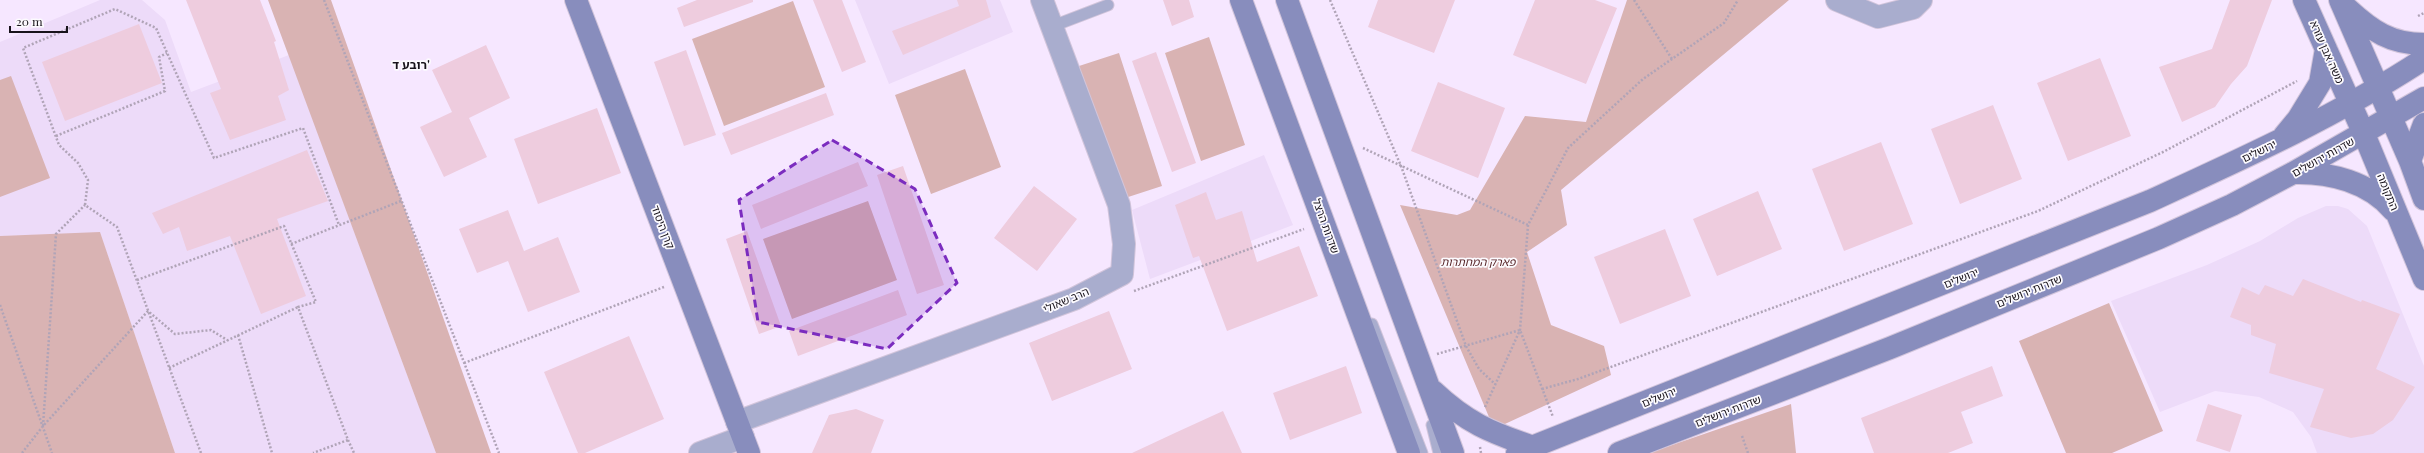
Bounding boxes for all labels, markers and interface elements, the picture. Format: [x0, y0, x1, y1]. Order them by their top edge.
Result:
scale bar [10, 8, 67, 34]
text: 20 m [16, 13, 43, 29]
street label: משה אבן עזרא [2307, 18, 2348, 86]
district label: רובע ד' [392, 56, 430, 72]
street label: שדרות ירושלים [2289, 133, 2357, 180]
street label: ירושלים [2239, 136, 2278, 165]
street label: התקומה [2374, 171, 2403, 213]
street label: שדרות הרצל [1310, 196, 1343, 255]
street label: קרן היסוד [648, 203, 679, 251]
park label: פארק המחתרות [1441, 254, 1517, 269]
street label: ירושלים [1941, 264, 1980, 291]
street label: שדרות ירושלים [1994, 271, 2064, 310]
street label: הרב שאולי [1041, 283, 1091, 316]
street label: ירושלים [1639, 383, 1678, 410]
street label: שדרות ירושלים [1693, 391, 1763, 430]

